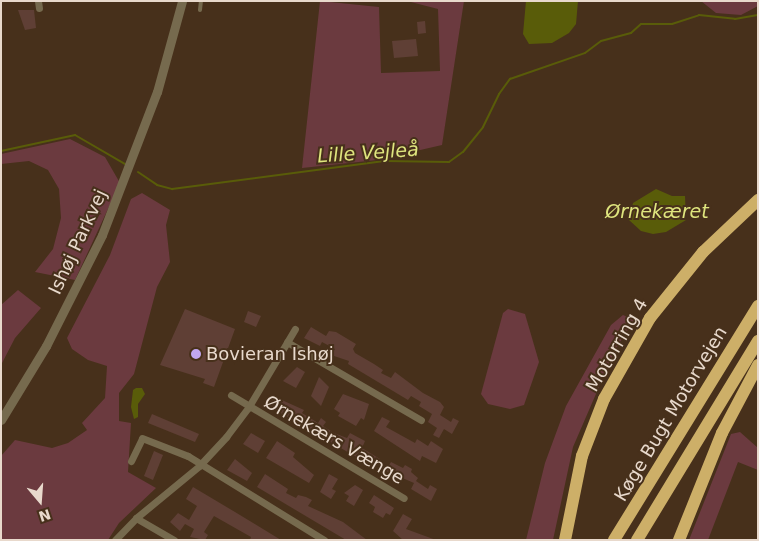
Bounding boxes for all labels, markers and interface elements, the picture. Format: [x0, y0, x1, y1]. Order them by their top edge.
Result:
water label: Lille Vejleå [317, 138, 419, 168]
street label: Ishøj Parkvej [44, 186, 112, 298]
water label: Ørnekæret [605, 201, 709, 223]
street label: Motorring 4 [582, 295, 652, 395]
street label: Køge Bugt Motorvejen [610, 323, 732, 505]
place label: Bovieran Ishøj [206, 343, 334, 365]
marker: Bovieran Ishøj [190, 348, 202, 360]
street label: Ørnekærs Vænge [260, 391, 408, 489]
north arrow [15, 476, 65, 526]
text: N [37, 506, 53, 525]

